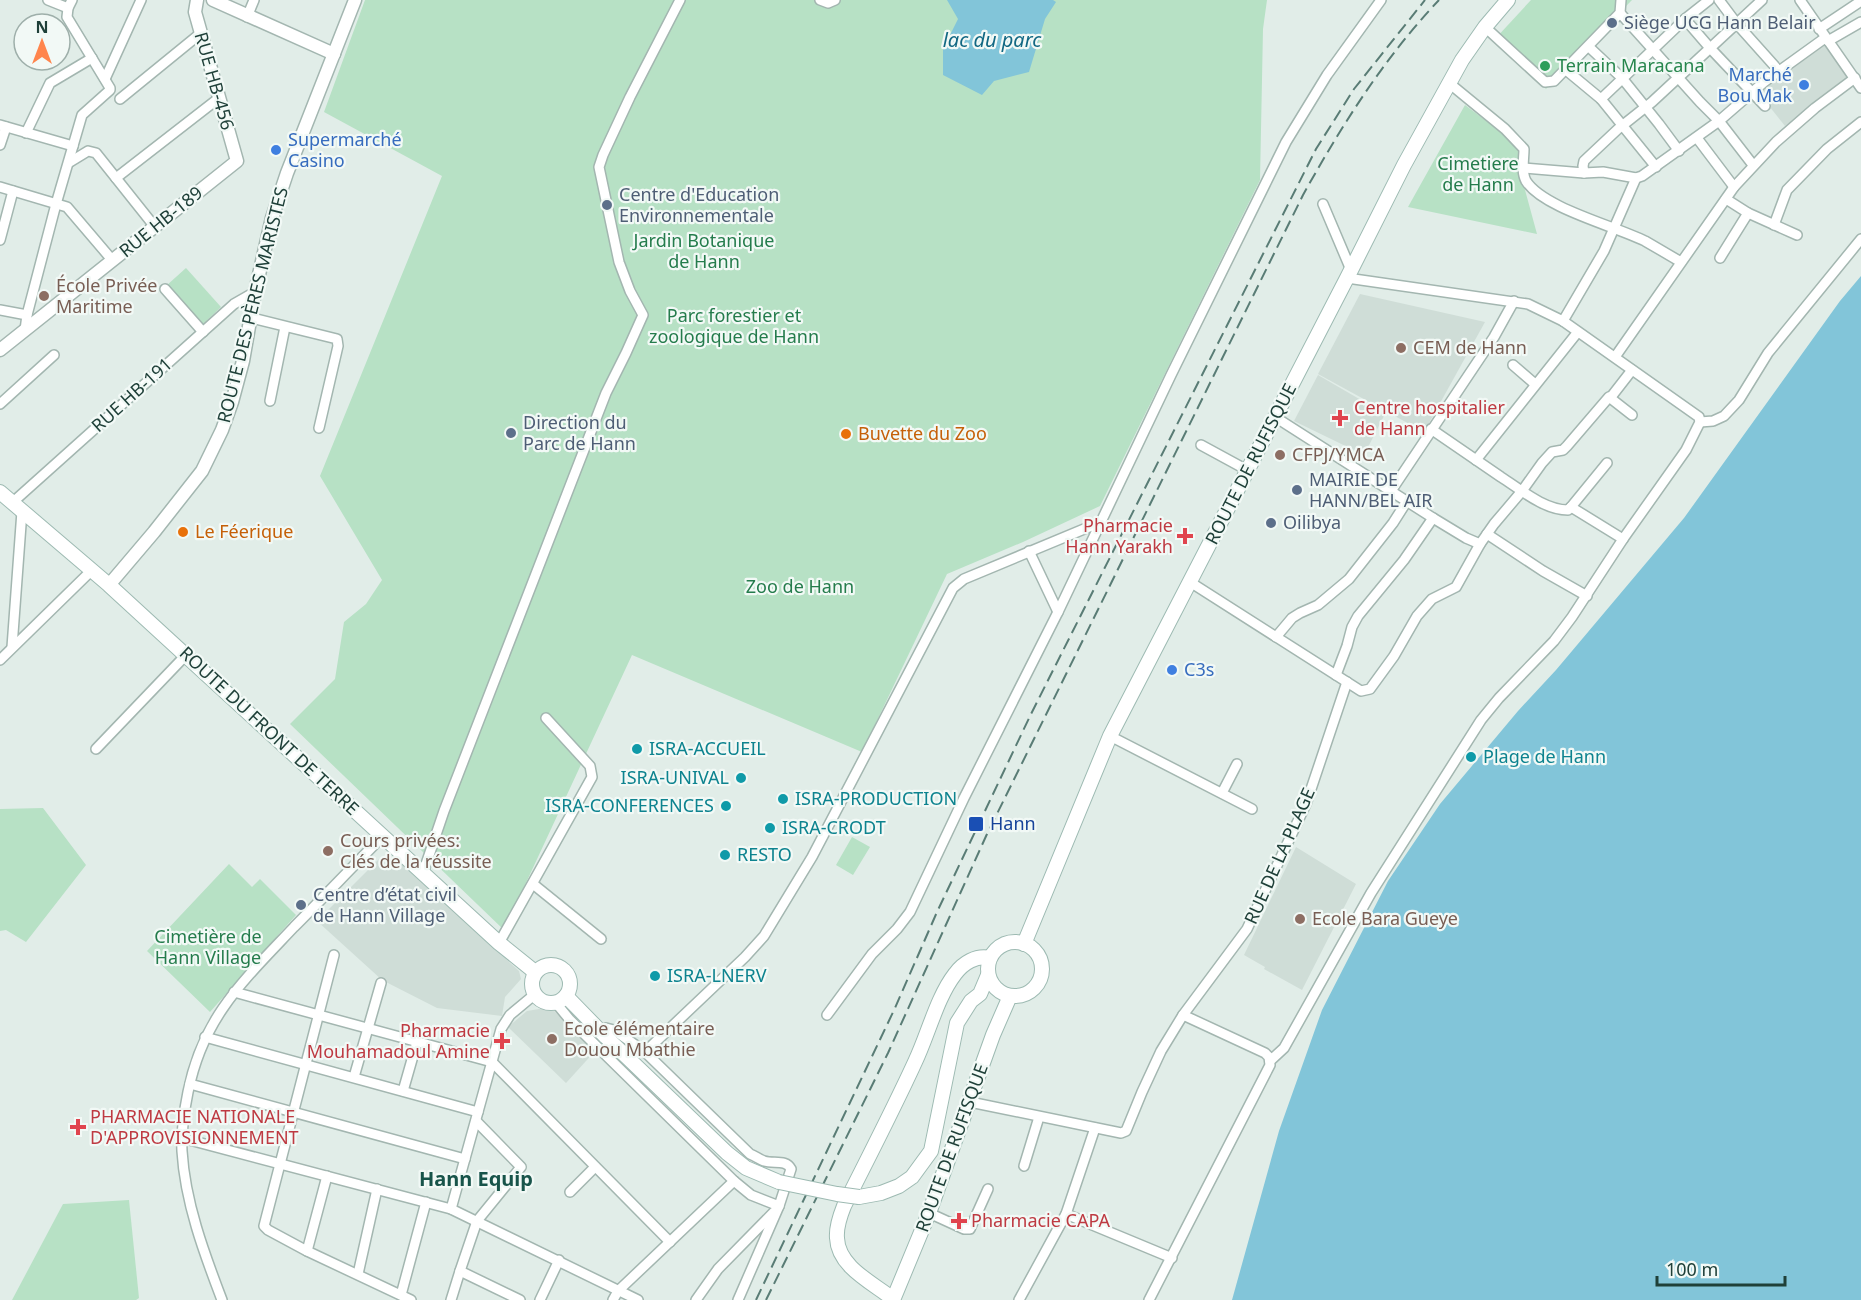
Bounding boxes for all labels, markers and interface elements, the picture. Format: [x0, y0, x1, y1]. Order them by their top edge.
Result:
place label: Siège UCG Hann Belair [1624, 10, 1816, 34]
north arrow [12, 12, 72, 72]
text: N [35, 16, 49, 38]
marker: Siège UCG Hann Belair [1605, 16, 1619, 30]
water label: lac du parc [943, 26, 1042, 53]
street label: RUE HB-456 [190, 29, 240, 132]
place label: Terrain Maracana [1557, 53, 1705, 77]
marker: Terrain Maracana [1538, 59, 1552, 73]
place label: Marché Bou Mak [1718, 62, 1792, 107]
marker: Marché Bou Mak [1797, 78, 1811, 92]
place label: Supermarché Casino [288, 127, 402, 172]
marker: Supermarché Casino [269, 143, 283, 157]
park label: Cimetiere de Hann [1437, 151, 1519, 196]
street label: RUE HB-189 [114, 180, 207, 262]
place label: Centre d'Education Environnementale [619, 182, 779, 227]
street label: ROUTE DES PÈRES MARISTES [211, 184, 293, 425]
marker: Centre d'Education Environnementale [600, 198, 614, 212]
park label: Jardin Botanique de Hann [632, 228, 774, 273]
place label: École Privée Maritime [56, 273, 157, 318]
marker: École Privée Maritime [37, 289, 51, 303]
park label: Parc forestier et zoologique de Hann [649, 303, 819, 348]
place label: CEM de Hann [1413, 335, 1527, 359]
marker: CEM de Hann [1394, 341, 1408, 355]
street label: RUE HB-191 [86, 352, 177, 437]
street label: ROUTE DE RUFISQUE [1199, 379, 1301, 548]
place label: Centre hospitalier de Hann [1354, 395, 1505, 440]
marker: Centre hospitalier de Hann [1331, 409, 1349, 427]
place label: Direction du Parc de Hann [523, 410, 636, 455]
place label: Buvette du Zoo [858, 421, 987, 445]
marker: Direction du Parc de Hann [504, 426, 518, 440]
marker: Buvette du Zoo [839, 427, 853, 441]
place label: CFPJ/YMCA [1292, 442, 1385, 466]
marker: CFPJ/YMCA [1273, 448, 1287, 462]
place label: MAIRIE DE HANN/BEL AIR [1309, 467, 1433, 512]
marker: MAIRIE DE HANN/BEL AIR [1290, 483, 1304, 497]
place label: Oilibya [1283, 510, 1341, 534]
place label: Pharmacie Hann Yarakh [1065, 513, 1173, 558]
marker: Oilibya [1264, 516, 1278, 530]
place label: Le Féerique [195, 519, 293, 543]
marker: Le Féerique [176, 525, 190, 539]
marker: Pharmacie Hann Yarakh [1178, 529, 1192, 543]
park label: Zoo de Hann [746, 574, 854, 598]
street label: ROUTE DU FRONT DE TERRE [175, 641, 365, 820]
place label: C3s [1184, 657, 1214, 681]
marker: C3s [1165, 663, 1179, 677]
place label: ISRA-ACCUEIL [649, 736, 766, 760]
marker: ISRA-ACCUEIL [630, 742, 644, 756]
place label: Plage de Hann [1483, 744, 1606, 768]
marker: Plage de Hann [1464, 750, 1478, 764]
place label: ISRA-UNIVAL [621, 765, 729, 789]
marker: ISRA-UNIVAL [734, 771, 748, 785]
street label: RUE DE LA PLAGE [1238, 784, 1320, 928]
place label: ISRA-PRODUCTION [795, 786, 957, 810]
marker: ISRA-PRODUCTION [776, 792, 790, 806]
place label: ISRA-CONFERENCES [545, 793, 714, 817]
marker: ISRA-CONFERENCES [719, 799, 733, 813]
place label: Hann [990, 811, 1036, 835]
place label: ISRA-CRODT [782, 815, 886, 839]
marker: Hann [967, 815, 985, 833]
marker: ISRA-CRODT [763, 821, 777, 835]
place label: Cours privées: Clés de la réussite [340, 828, 492, 873]
place label: RESTO [737, 842, 792, 866]
marker: Cours privées: Clés de la réussite [321, 844, 335, 858]
marker: RESTO [718, 848, 732, 862]
place label: Centre d’état civil de Hann Village [313, 882, 457, 927]
marker: Centre d’état civil de Hann Village [294, 898, 308, 912]
place label: Ecole Bara Gueye [1312, 906, 1458, 930]
marker: Ecole Bara Gueye [1293, 912, 1307, 926]
park label: Cimetière de Hann Village [154, 924, 262, 969]
place label: ISRA-LNERV [667, 963, 767, 987]
marker: ISRA-LNERV [648, 969, 662, 983]
place label: Ecole élémentaire Douou Mbathie [564, 1016, 715, 1061]
place label: Pharmacie Mouhamadoul Amine [307, 1018, 490, 1063]
marker: Ecole élémentaire Douou Mbathie [545, 1032, 559, 1046]
marker: Pharmacie Mouhamadoul Amine [495, 1034, 509, 1048]
street label: ROUTE DE RUFISQUE [909, 1060, 993, 1235]
place label: PHARMACIE NATIONALE D'APPROVISIONNEMENT [90, 1104, 299, 1149]
marker: PHARMACIE NATIONALE D'APPROVISIONNEMENT [71, 1120, 85, 1134]
district label: Hann Equip [419, 1165, 533, 1192]
place label: Pharmacie CAPA [971, 1208, 1110, 1232]
marker: Pharmacie CAPA [952, 1214, 966, 1228]
scale bar [1657, 1249, 1784, 1287]
text: 100 m [1666, 1257, 1718, 1281]

